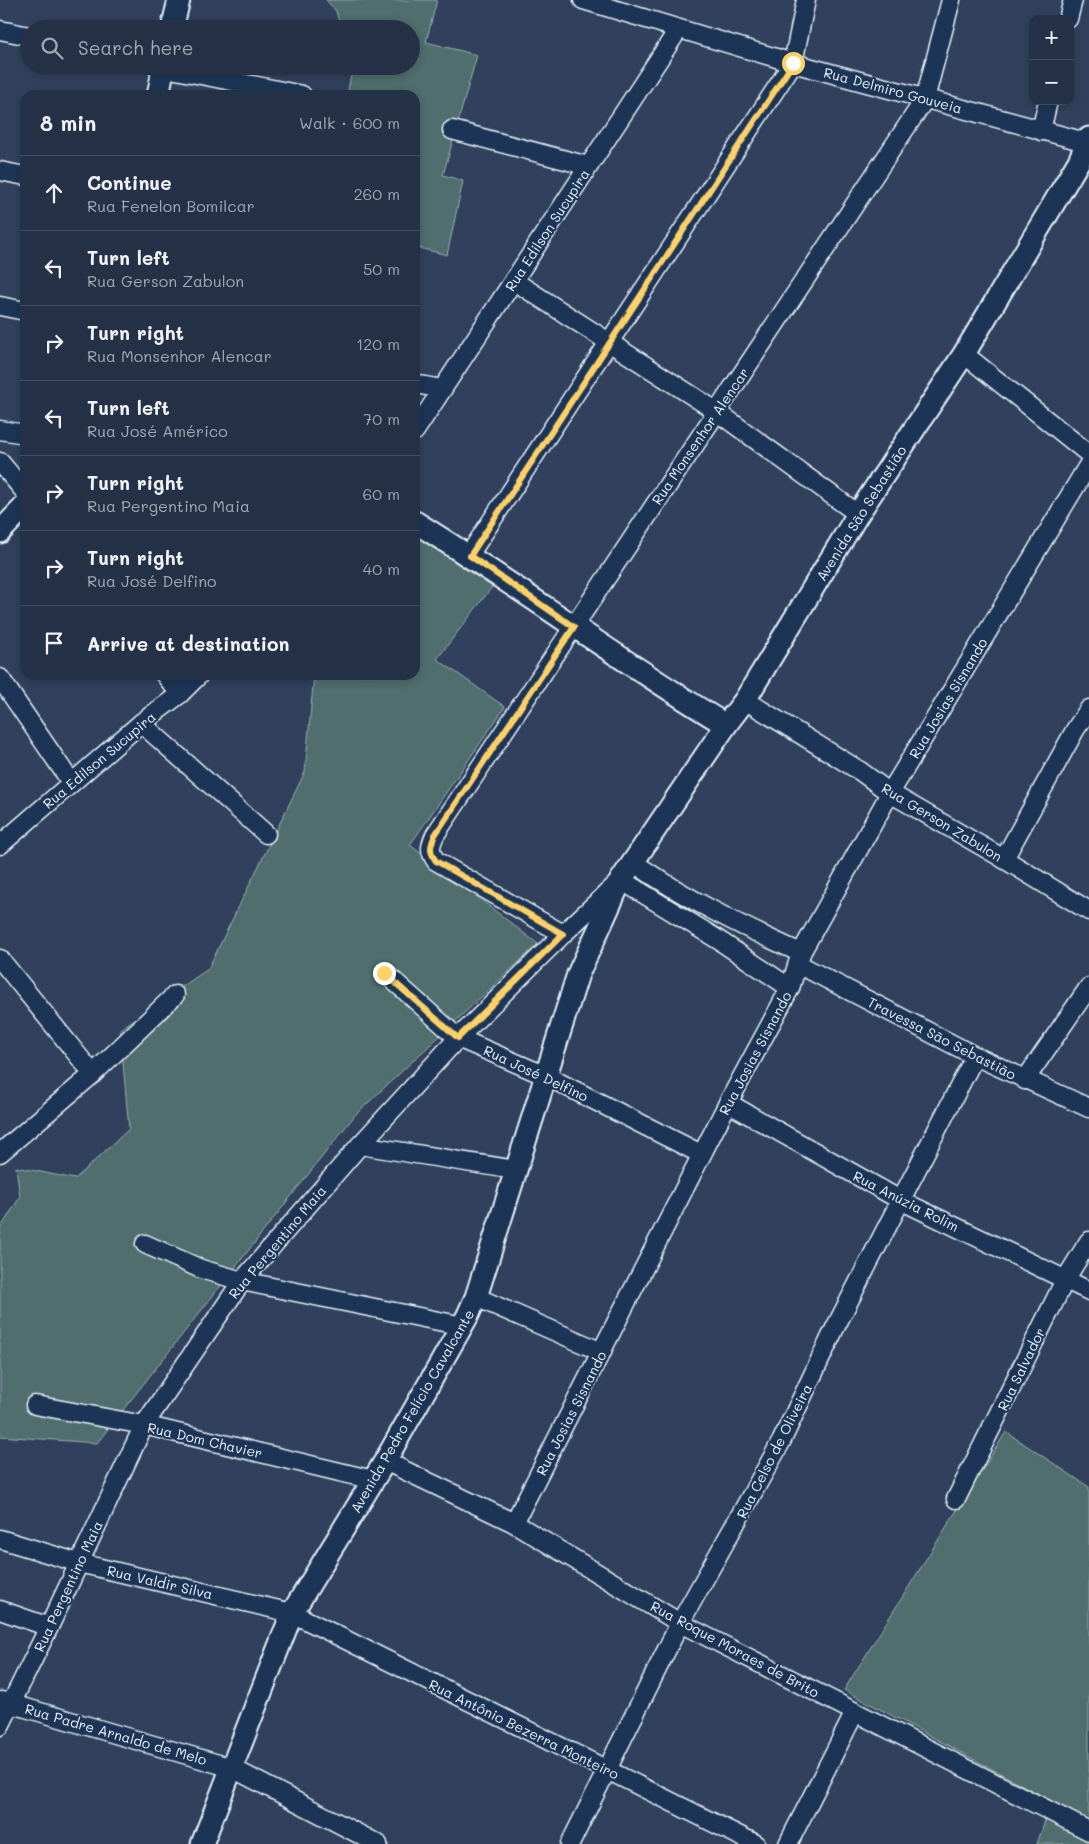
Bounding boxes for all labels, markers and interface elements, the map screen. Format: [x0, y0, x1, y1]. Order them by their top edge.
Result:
map controls [1029, 15, 1074, 105]
button: + [1029, 15, 1074, 60]
search box [20, 20, 420, 75]
icon: search [38, 34, 66, 62]
text: Search here [78, 35, 194, 60]
route start [782, 52, 805, 75]
button: − [1029, 60, 1074, 105]
street label: Rua Delmiro Gouveia [822, 62, 964, 118]
text: 8 min [40, 109, 96, 136]
text: Walk · 600 m [299, 112, 400, 133]
street label: Rua Edilson Sucupira [500, 165, 594, 295]
text: Continue [87, 170, 172, 195]
icon: ahead [40, 179, 68, 207]
text: 260 m [354, 183, 400, 204]
text: Rua Fenelon Bomilcar [87, 195, 255, 216]
text: Turn left [87, 245, 170, 270]
icon: left [40, 254, 68, 282]
text: 50 m [363, 258, 400, 279]
text: Rua Gerson Zabulon [87, 270, 244, 291]
text: Turn right [87, 320, 184, 345]
icon: right [40, 329, 68, 357]
text: 120 m [356, 333, 400, 354]
text: Rua Monsenhor Alencar [87, 345, 272, 366]
street label: Rua Monsenhor Alencar [647, 364, 753, 508]
text: Turn left [87, 395, 170, 420]
icon: left [40, 404, 68, 432]
text: 70 m [363, 408, 400, 429]
text: Rua José Américo [87, 420, 228, 441]
street label: Avenida São Sebastião [812, 442, 910, 584]
text: Turn right [87, 470, 184, 495]
icon: right [40, 479, 68, 507]
text: 60 m [363, 483, 400, 504]
text: Rua Pergentino Maia [87, 495, 250, 516]
text: Turn right [87, 545, 184, 570]
icon: right [40, 554, 68, 582]
text: 40 m [363, 558, 400, 579]
text: Rua José Delfino [87, 570, 217, 591]
icon: arrive [40, 629, 68, 657]
text: Arrive at destination [87, 631, 290, 656]
street label: Rua Josias Sisnando [904, 634, 992, 762]
street label: Rua Edilson Sucupira [39, 707, 159, 813]
street label: Rua Gerson Zabulon [878, 778, 1006, 866]
route end [373, 962, 396, 985]
street label: Rua Josias Sisnando [714, 988, 796, 1118]
street label: Travessa São Sebastião [864, 992, 1020, 1084]
street label: Rua José Delfino [481, 1040, 591, 1106]
street label: Rua Anúzia Rolim [850, 1166, 962, 1236]
street label: Rua Pergentino Maia [224, 1181, 330, 1303]
street label: Avenida Pedro Felício Cavalcante [346, 1306, 478, 1516]
street label: Rua Salvador [993, 1324, 1049, 1414]
street label: Rua Josias Sisnando [531, 1348, 611, 1478]
street label: Rua Celso de Oliveira [732, 1380, 816, 1522]
street label: Rua Dom Chavier [146, 1418, 264, 1462]
street label: Rua Pergentino Maia [29, 1517, 107, 1655]
street label: Rua Valdir Silva [105, 1561, 215, 1603]
street label: Rua Roque Moraes de Brito [647, 1596, 823, 1702]
street label: Rua Antônio Bezerra Monteiro [426, 1675, 622, 1783]
street label: Rua Padre Arnaldo de Melo [23, 1699, 209, 1769]

